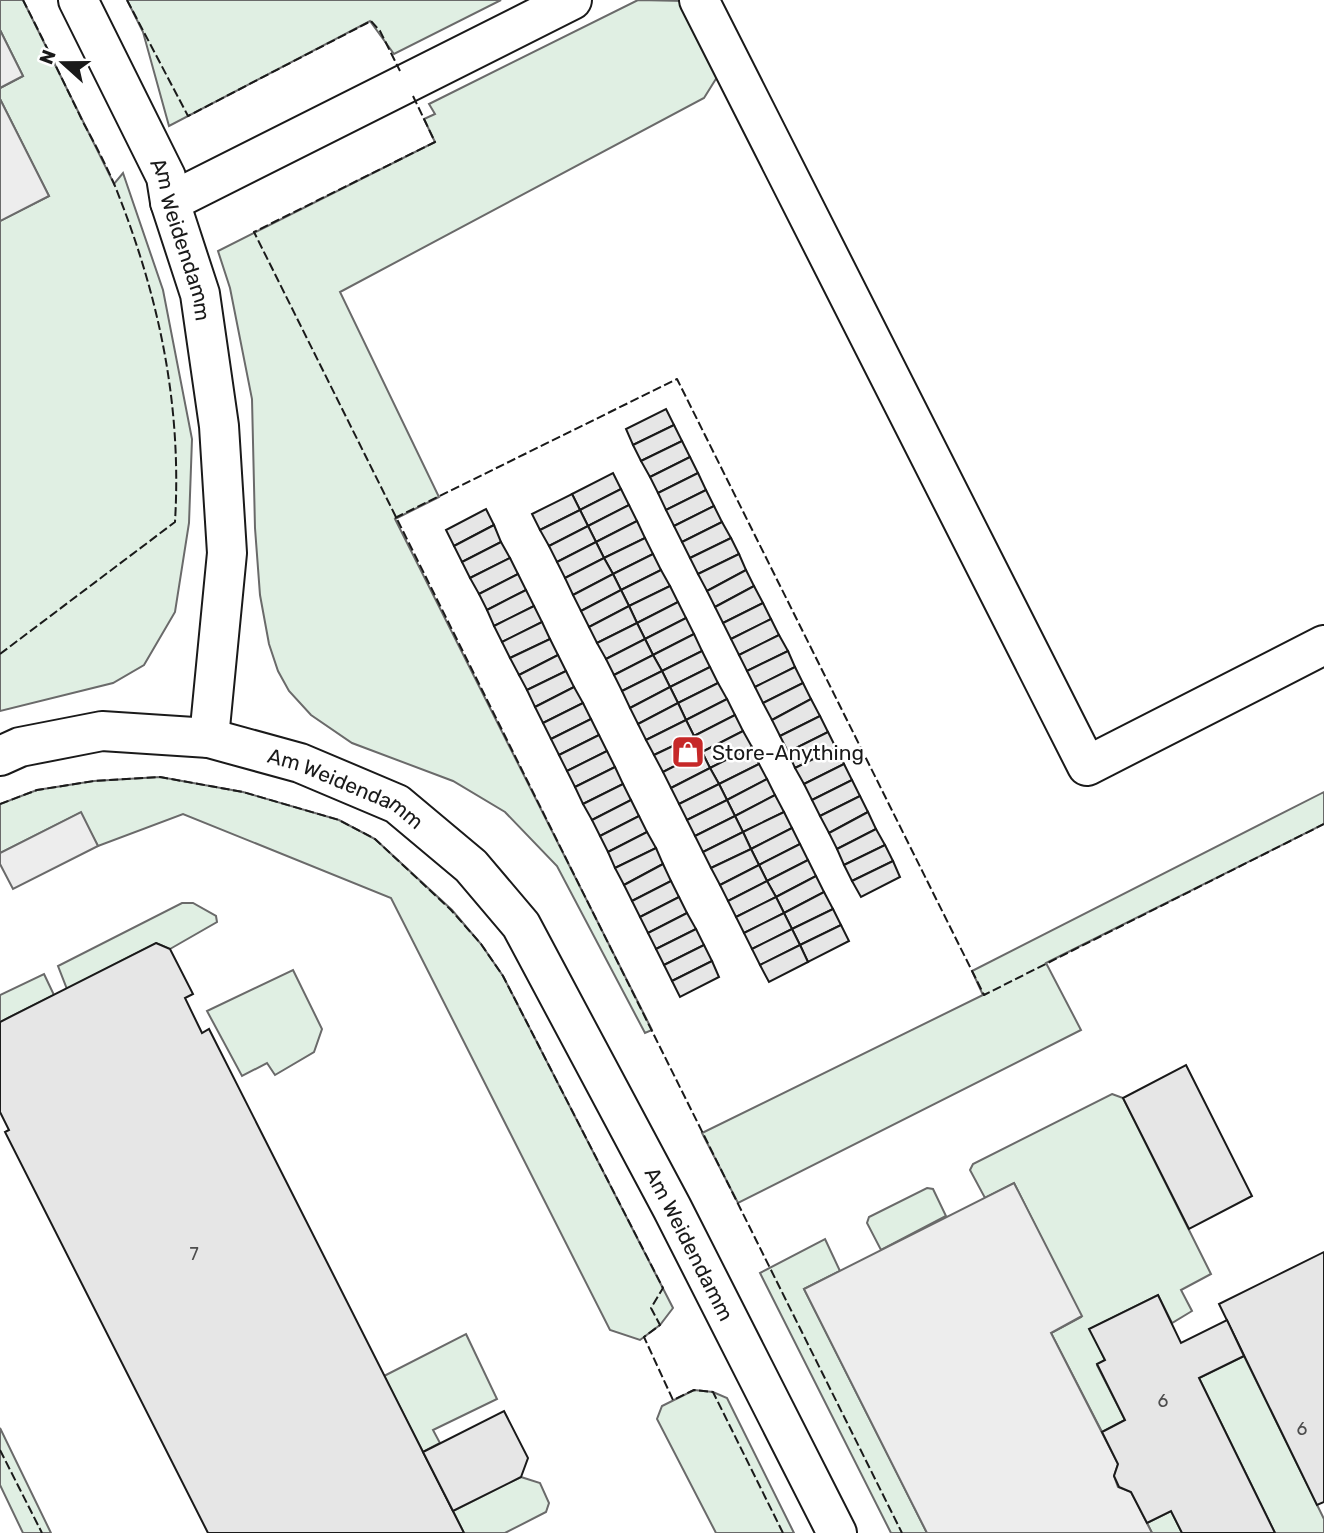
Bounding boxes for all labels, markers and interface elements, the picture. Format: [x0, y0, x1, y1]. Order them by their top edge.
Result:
north arrow [28, 28, 98, 98]
text: N [34, 47, 61, 68]
street label: Am Weidendamm [146, 153, 216, 322]
shop icon: Store-Anything [669, 733, 707, 771]
place label: Store-Anything [712, 740, 864, 765]
street label: Am Weidendamm [265, 742, 429, 834]
street label: Am Weidendamm [640, 1163, 740, 1325]
house number: 7 [189, 1243, 199, 1265]
house number: 6 [1158, 1390, 1169, 1412]
house number: 6 [1297, 1418, 1308, 1440]

